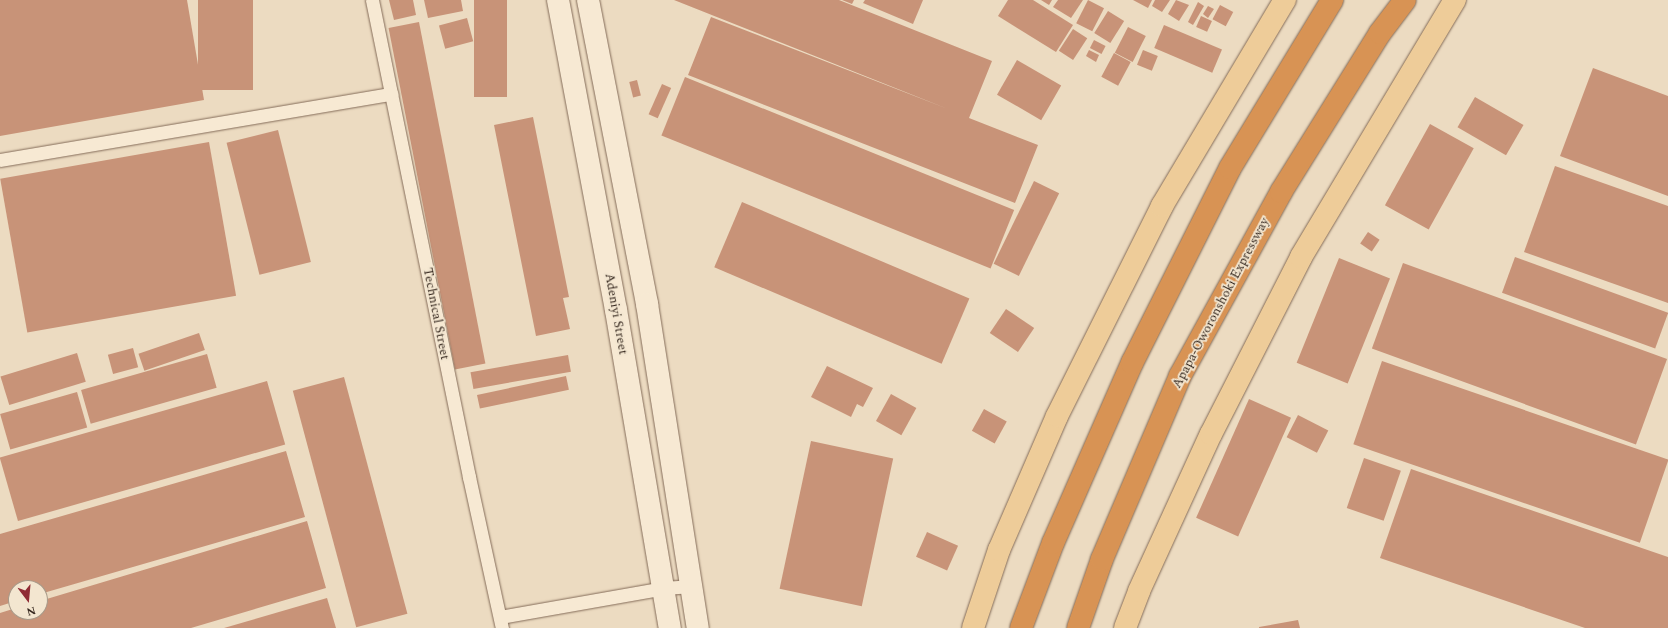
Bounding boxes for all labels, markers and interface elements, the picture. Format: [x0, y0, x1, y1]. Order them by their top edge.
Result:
street label: Apapa-Oworonshoki Expressway [1169, 215, 1273, 391]
street label: Technical Street [419, 267, 453, 361]
street label: Adeniyi Street [601, 272, 631, 356]
north arrow [8, 580, 48, 620]
text: N [25, 602, 38, 620]

